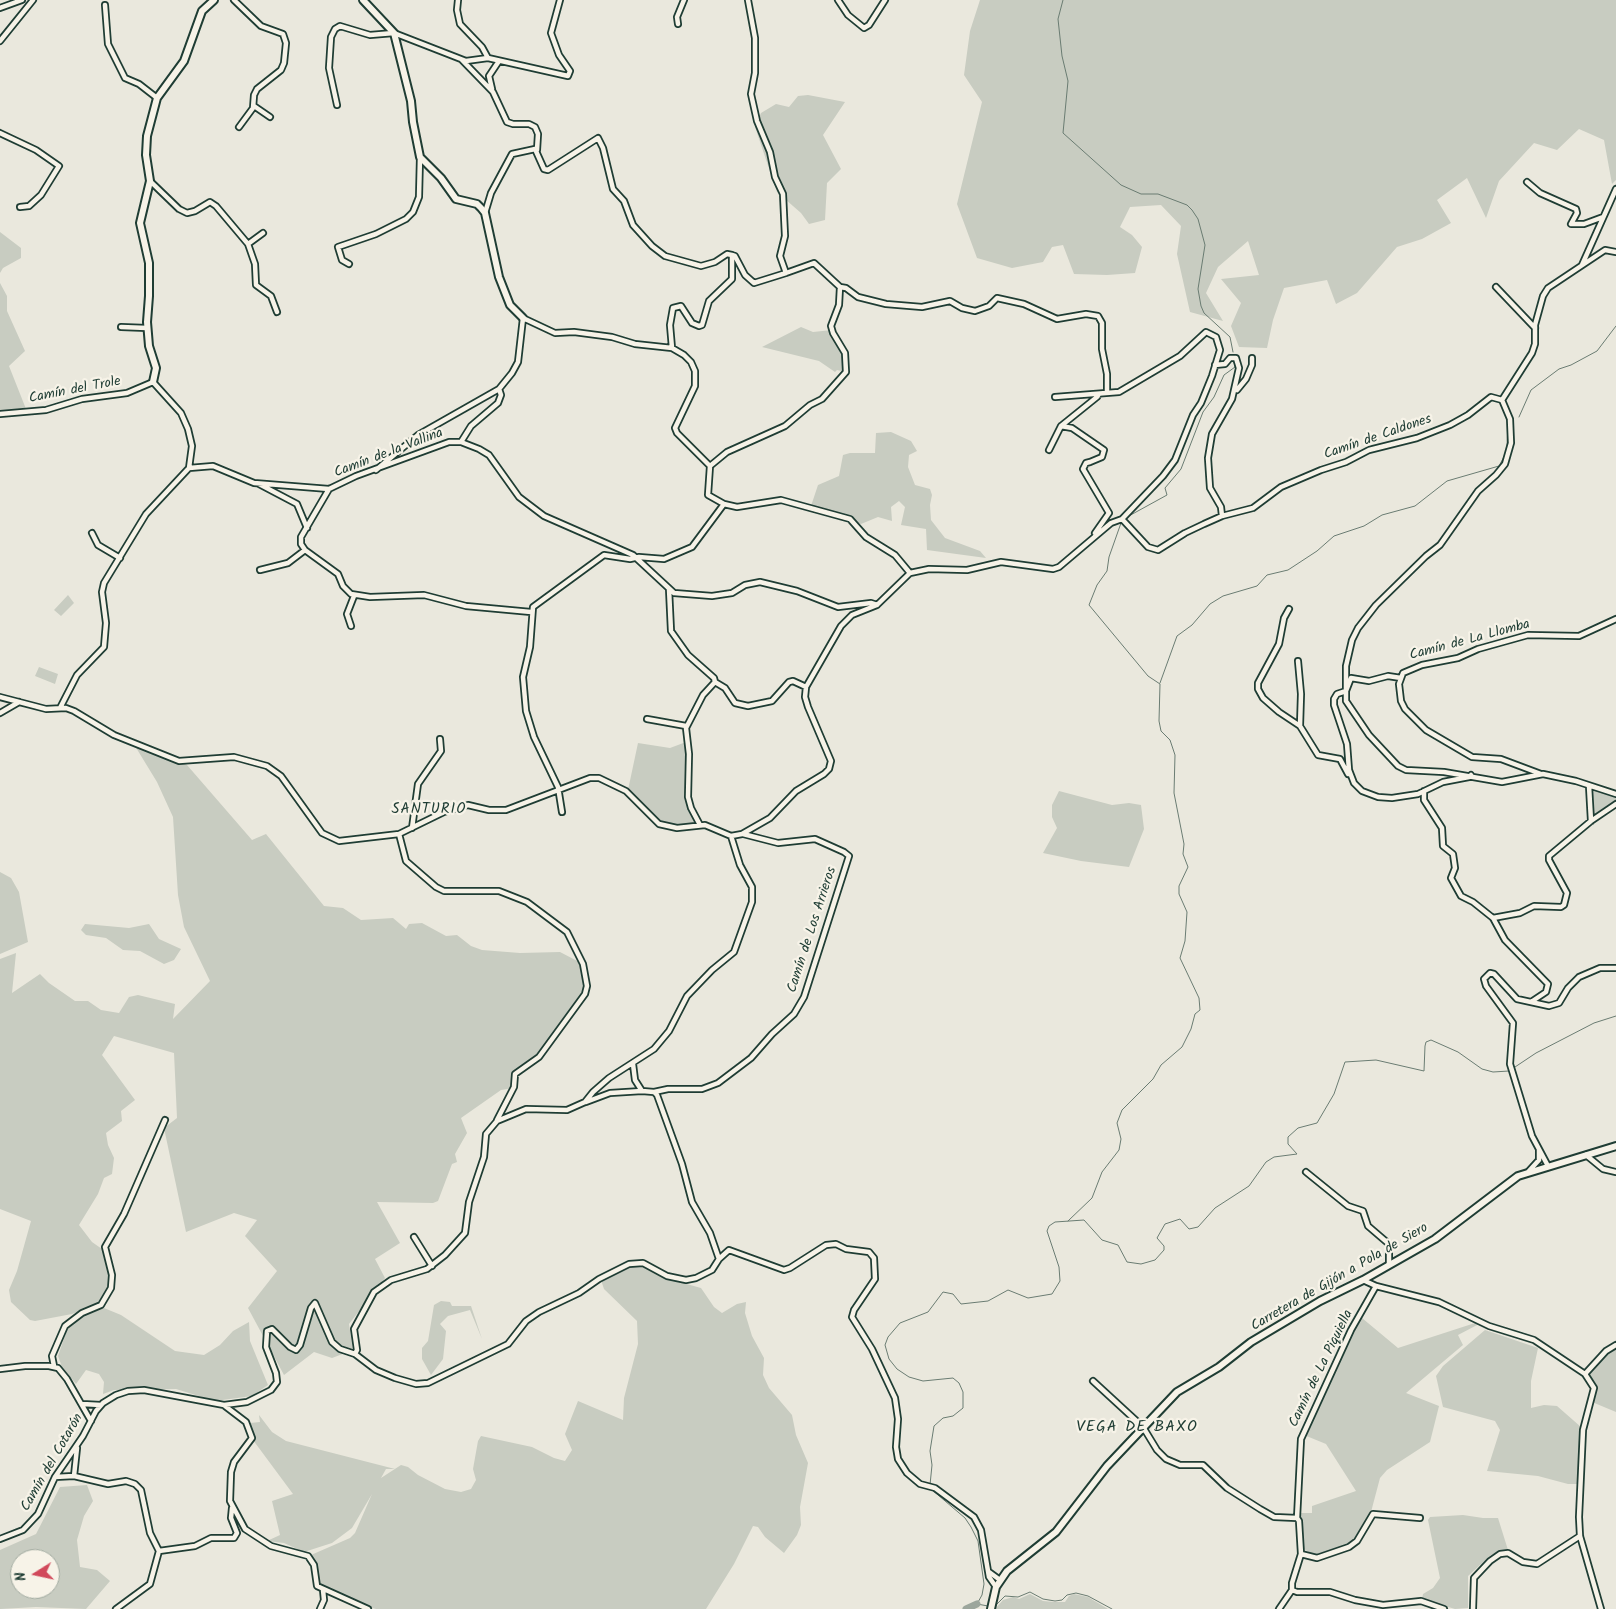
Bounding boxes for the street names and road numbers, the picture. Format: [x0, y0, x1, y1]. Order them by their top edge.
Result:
street label: Camín del Trole [28, 374, 122, 408]
street label: Camín de Caldones [1322, 412, 1434, 464]
street label: Camín de la Vallina [332, 426, 446, 482]
street label: Camín de La Llomba [1408, 617, 1532, 665]
street label: Camín de Los Arrieros [785, 865, 841, 995]
street label: Carretera de Gijón a Pola de Siero [1249, 1220, 1431, 1336]
street label: Camín de La Piquiella [1286, 1308, 1358, 1430]
street label: Camín del Cotarón [18, 1411, 88, 1515]

